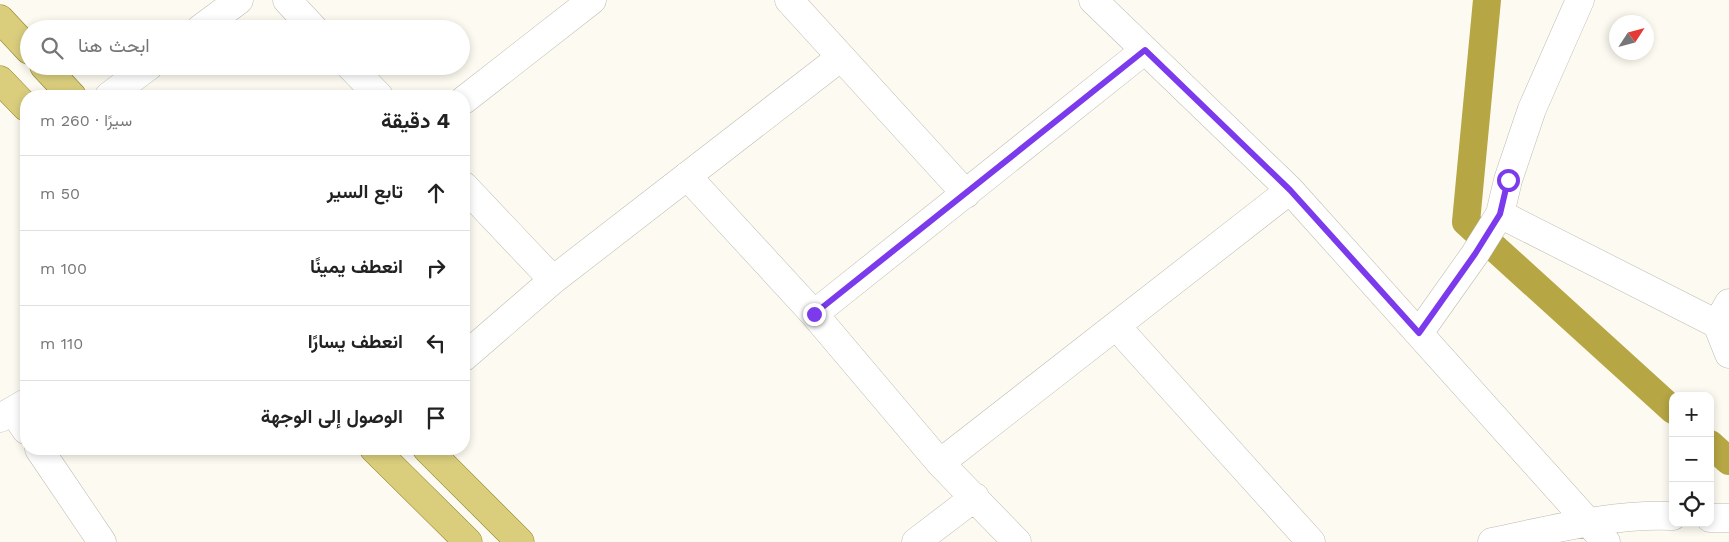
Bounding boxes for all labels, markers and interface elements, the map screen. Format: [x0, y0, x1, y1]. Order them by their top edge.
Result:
north arrow [1609, 15, 1654, 60]
search box [20, 20, 470, 75]
icon: search [38, 34, 66, 62]
text: ابحث هنا [78, 34, 150, 57]
text: 4 دقيقة [381, 108, 450, 133]
text: سيرًا · 260 m [40, 111, 132, 130]
route start [1497, 169, 1520, 192]
icon: ahead [422, 179, 450, 207]
text: تابع السير [327, 180, 403, 203]
text: 50 m [40, 184, 80, 203]
icon: right [422, 254, 450, 282]
text: انعطف يمينًا [310, 255, 403, 278]
text: 100 m [40, 259, 87, 278]
route end [803, 303, 826, 326]
icon: left [422, 329, 450, 357]
text: انعطف يسارًا [308, 330, 403, 353]
text: 110 m [40, 334, 83, 353]
map controls [1669, 392, 1714, 527]
button: + [1669, 392, 1714, 437]
icon: arrive [422, 404, 450, 432]
text: الوصول إلى الوجهة [261, 405, 403, 428]
button: − [1669, 437, 1714, 482]
button: locate [1669, 482, 1714, 527]

